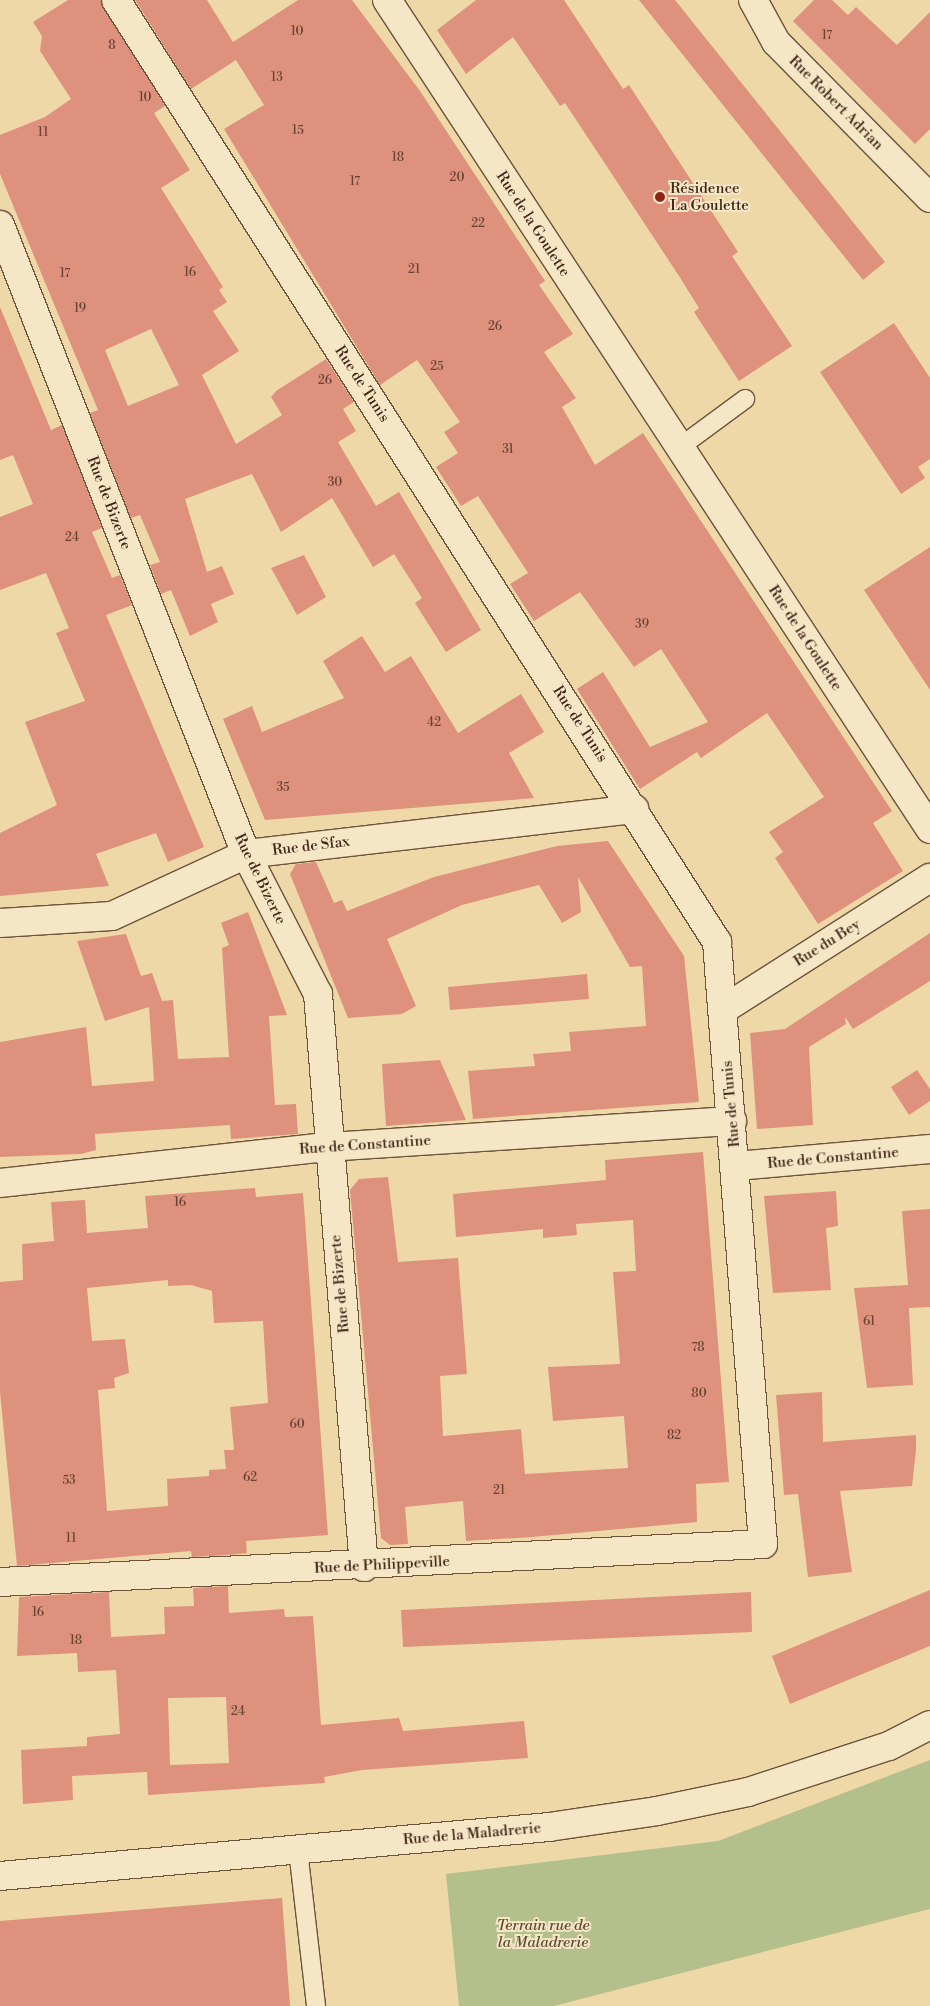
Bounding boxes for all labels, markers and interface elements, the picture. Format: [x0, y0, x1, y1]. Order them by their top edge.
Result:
house number: 10 [291, 25, 303, 39]
house number: 17 [822, 29, 832, 43]
house number: 8 [108, 39, 116, 53]
street label: Rue Robert Adrian [785, 52, 887, 154]
house number: 13 [271, 71, 283, 85]
house number: 10 [139, 91, 151, 105]
house number: 15 [292, 124, 304, 138]
house number: 11 [38, 126, 48, 140]
house number: 18 [392, 151, 404, 165]
street label: Rue de la Goulette [492, 168, 574, 280]
house number: 20 [450, 171, 464, 185]
house number: 17 [350, 175, 360, 189]
place label: Résidence La Goulette [670, 179, 749, 214]
marker: Résidence La Goulette [654, 191, 666, 203]
house number: 22 [471, 217, 485, 231]
house number: 21 [408, 263, 420, 277]
house number: 16 [184, 266, 196, 280]
house number: 17 [60, 267, 70, 281]
house number: 19 [74, 302, 86, 316]
house number: 26 [488, 320, 502, 334]
street label: Rue de Tunis [331, 343, 393, 425]
house number: 25 [430, 360, 444, 374]
house number: 26 [318, 374, 332, 388]
house number: 31 [502, 443, 514, 457]
street label: Rue de Bizerte [83, 454, 135, 552]
house number: 30 [328, 476, 342, 490]
house number: 24 [65, 531, 79, 545]
street label: Rue de la Goulette [764, 582, 846, 694]
house number: 39 [635, 618, 649, 632]
street label: Rue de Tunis [549, 683, 611, 765]
house number: 42 [427, 716, 441, 730]
house number: 35 [276, 781, 290, 795]
street label: Rue de Bizerte [230, 831, 290, 927]
street label: Rue de Sfax [271, 832, 351, 860]
street label: Rue du Bey [790, 915, 864, 971]
street label: Rue de Tunis [718, 1060, 744, 1148]
street label: Rue de Constantine [299, 1131, 431, 1159]
street label: Rue de Constantine [766, 1143, 900, 1173]
house number: 16 [174, 1196, 186, 1210]
street label: Rue de Bizerte [327, 1234, 353, 1334]
house number: 61 [863, 1315, 875, 1329]
house number: 78 [691, 1341, 705, 1355]
house number: 80 [691, 1387, 707, 1401]
house number: 60 [289, 1418, 305, 1432]
house number: 82 [667, 1429, 681, 1443]
house number: 62 [243, 1471, 257, 1485]
house number: 53 [62, 1474, 76, 1488]
house number: 21 [493, 1484, 505, 1498]
house number: 11 [66, 1532, 76, 1546]
street label: Rue de Philippeville [314, 1552, 450, 1578]
house number: 16 [32, 1606, 44, 1620]
house number: 18 [70, 1634, 82, 1648]
house number: 24 [231, 1705, 245, 1719]
street label: Rue de la Maladrerie [402, 1819, 542, 1849]
park label: Terrain rue de la Maladrerie [497, 1916, 589, 1951]

